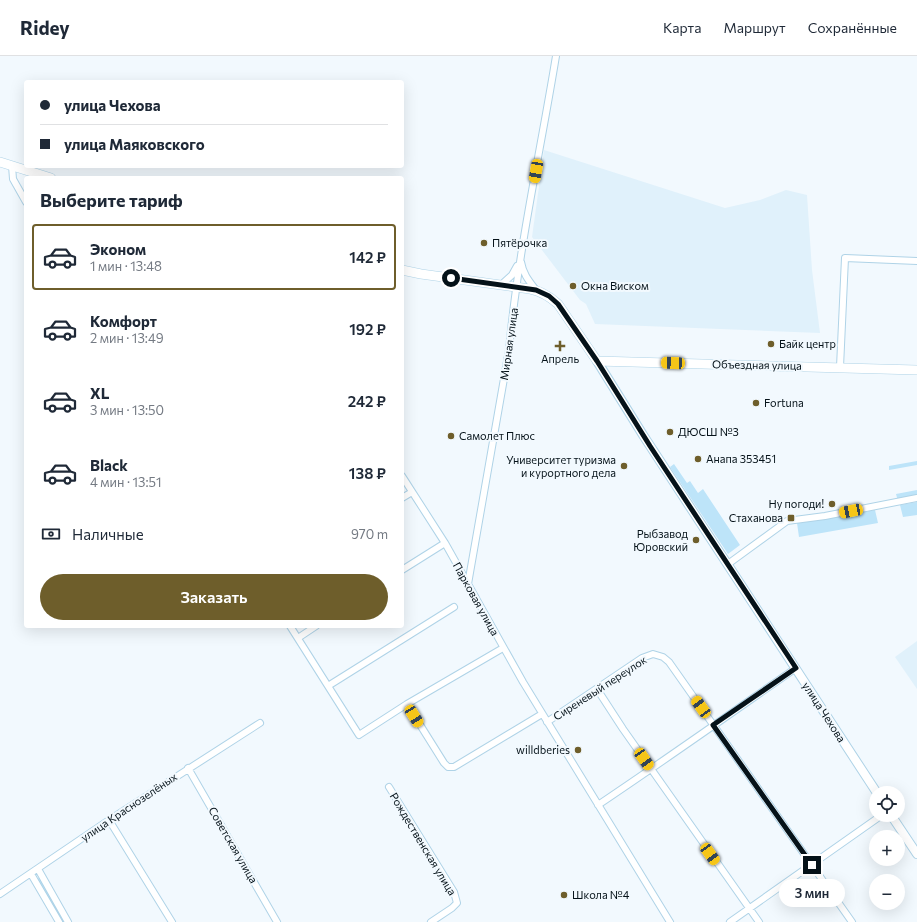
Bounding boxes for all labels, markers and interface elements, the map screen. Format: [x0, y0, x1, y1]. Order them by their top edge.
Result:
text: Ridey [20, 16, 70, 39]
text: Карта [663, 19, 701, 36]
text: Маршрут [723, 19, 786, 36]
text: Сохранённые [808, 19, 897, 36]
text: улица Чехова [64, 96, 161, 114]
text: улица Маяковского [64, 135, 205, 153]
car [528, 158, 544, 184]
text: Выберите тариф [40, 189, 183, 211]
place label: Пятёрочка [492, 236, 547, 249]
marker: Пятёрочка [479, 238, 489, 248]
icon: car [42, 239, 78, 275]
text: Эконом [90, 240, 146, 258]
text: 142 ₽ [349, 248, 386, 266]
text: 1 мин · 13:48 [90, 258, 162, 274]
route start [442, 269, 460, 287]
place label: Окна Виском [581, 279, 649, 292]
marker: Окна Виском [568, 281, 578, 291]
street label: Мирная улица [497, 307, 520, 381]
icon: car [42, 311, 78, 347]
text: Комфорт [90, 312, 157, 330]
text: 192 ₽ [349, 320, 386, 338]
text: 2 мин · 13:49 [90, 330, 164, 346]
place label: Байк центр [779, 337, 836, 350]
marker: Байк центр [766, 339, 776, 349]
marker: Апрель [555, 341, 565, 351]
place label: Апрель [541, 352, 579, 365]
car [661, 357, 685, 369]
street label: Объездная улица [712, 357, 802, 372]
icon: car [42, 383, 78, 419]
text: XL [90, 384, 109, 402]
text: 242 ₽ [348, 392, 386, 410]
place label: Fortuna [764, 396, 804, 409]
marker: Fortuna [751, 398, 761, 408]
text: 3 мин · 13:50 [90, 402, 164, 418]
place label: ДЮСШ №3 [678, 425, 739, 438]
marker: ДЮСШ №3 [665, 427, 675, 437]
place label: Самолет Плюс [459, 429, 535, 442]
marker: Самолет Плюс [446, 431, 456, 441]
place label: Анапа 353451 [706, 452, 776, 465]
place label: Университет туризма и курортного дела [506, 453, 616, 479]
marker: Анапа 353451 [693, 454, 703, 464]
icon: car [42, 455, 78, 491]
text: Black [90, 456, 128, 474]
marker: Университет туризма и курортного дела [619, 461, 629, 471]
text: 138 ₽ [349, 464, 386, 482]
text: 4 мин · 13:51 [90, 474, 162, 490]
place label: Ну погоди! [769, 497, 824, 510]
marker: Ну погоди! [827, 499, 837, 509]
car [838, 503, 864, 519]
place label: Стаханова [729, 511, 783, 524]
marker: Стаханова [786, 513, 796, 523]
icon: cash [40, 523, 62, 545]
text: Наличные [72, 525, 144, 543]
text: 970 m [351, 526, 388, 542]
place label: Рыбзавод Юровский [633, 527, 689, 553]
marker: Рыбзавод Юровский [691, 535, 701, 545]
street label: Парковая улица [451, 560, 502, 638]
button: Заказать [40, 574, 388, 620]
street label: Сиреневый переулок [551, 652, 649, 723]
street label: улица Чехова [800, 679, 849, 744]
car [689, 694, 713, 720]
car [403, 703, 425, 729]
place label: willdberies [516, 743, 570, 756]
marker: willdberies [573, 745, 583, 755]
car [632, 746, 656, 772]
street label: улица Краснозелёных [78, 769, 179, 844]
map controls [869, 786, 905, 910]
button: locate [869, 786, 905, 822]
street label: Рождественская улица [388, 790, 459, 897]
street label: Советская улица [206, 804, 261, 885]
button: + [869, 830, 905, 866]
car [698, 841, 722, 867]
route end [803, 856, 821, 874]
button: − [869, 874, 905, 910]
callout: 3 мин [779, 879, 845, 907]
text: 3 мин [795, 885, 829, 901]
place label: Школа №4 [572, 888, 630, 901]
marker: Школа №4 [559, 890, 569, 900]

